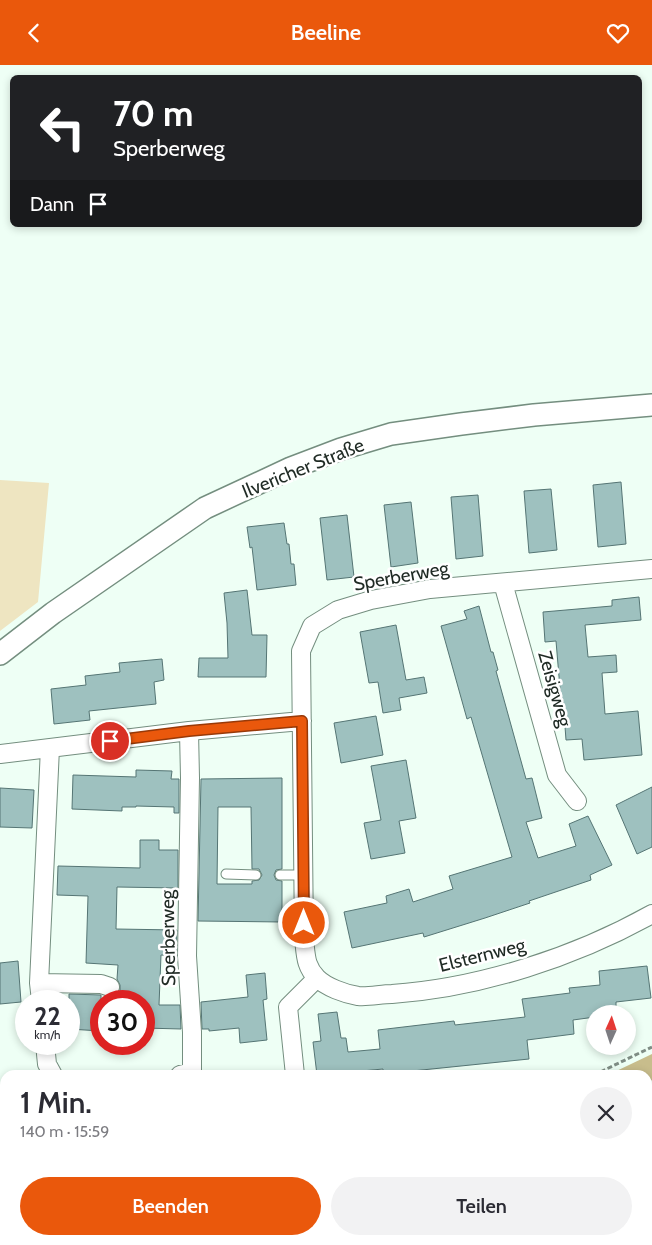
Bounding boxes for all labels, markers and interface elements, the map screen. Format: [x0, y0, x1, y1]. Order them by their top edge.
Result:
icon: back [20, 19, 48, 47]
text: Beeline [291, 19, 361, 46]
icon: heart [604, 19, 632, 47]
text: 70 m [113, 92, 194, 135]
icon: left [30, 95, 95, 160]
text: Sperberweg [113, 135, 225, 162]
icon: arrive [84, 190, 112, 218]
text: Dann [30, 193, 74, 216]
street label: Ilvericher Straße [239, 433, 368, 503]
street label: Sperberweg [352, 556, 451, 596]
street label: Zeisigweg [533, 648, 577, 730]
pin [89, 720, 131, 762]
icon: arrive [96, 727, 124, 755]
street label: Sperberweg [156, 889, 180, 986]
position arrow [277, 896, 329, 948]
street label: Elsternweg [436, 933, 528, 977]
speed limit sign: 30 [90, 990, 155, 1055]
text: 22 [34, 1001, 61, 1031]
north arrow [586, 1005, 636, 1055]
map controls [586, 1005, 636, 1055]
text: km/h [34, 1027, 61, 1042]
text: 1 Min. [20, 1084, 92, 1121]
button: close [580, 1087, 632, 1139]
text: 140 m · 15:59 [20, 1122, 109, 1141]
button: Beenden [20, 1177, 321, 1235]
button: Teilen [331, 1177, 632, 1235]

